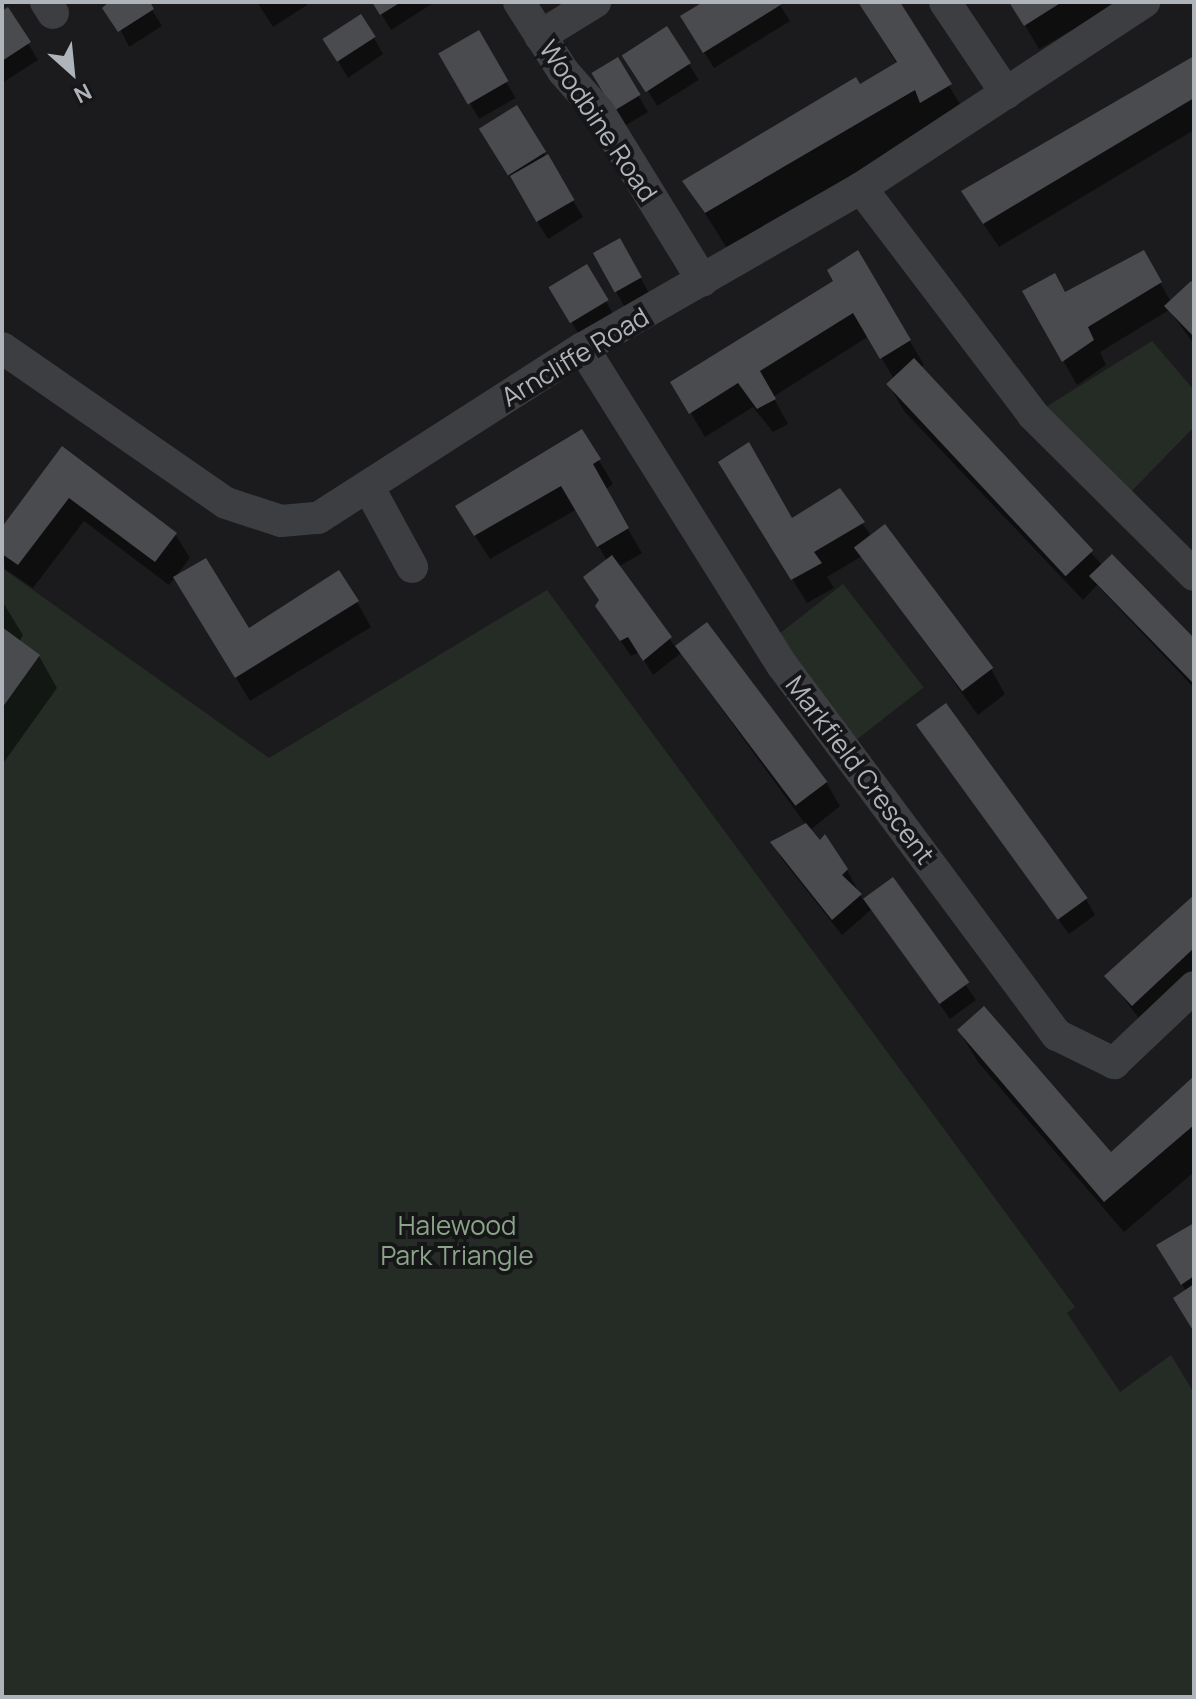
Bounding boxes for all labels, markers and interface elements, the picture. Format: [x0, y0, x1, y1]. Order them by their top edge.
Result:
north arrow [32, 32, 112, 112]
street label: Woodbine Road [533, 34, 663, 208]
text: N [69, 76, 97, 110]
street label: Arncliffe Road [496, 301, 654, 413]
street label: Markfield Crescent [779, 670, 941, 870]
park label: Halewood Park Triangle [380, 1210, 534, 1272]

